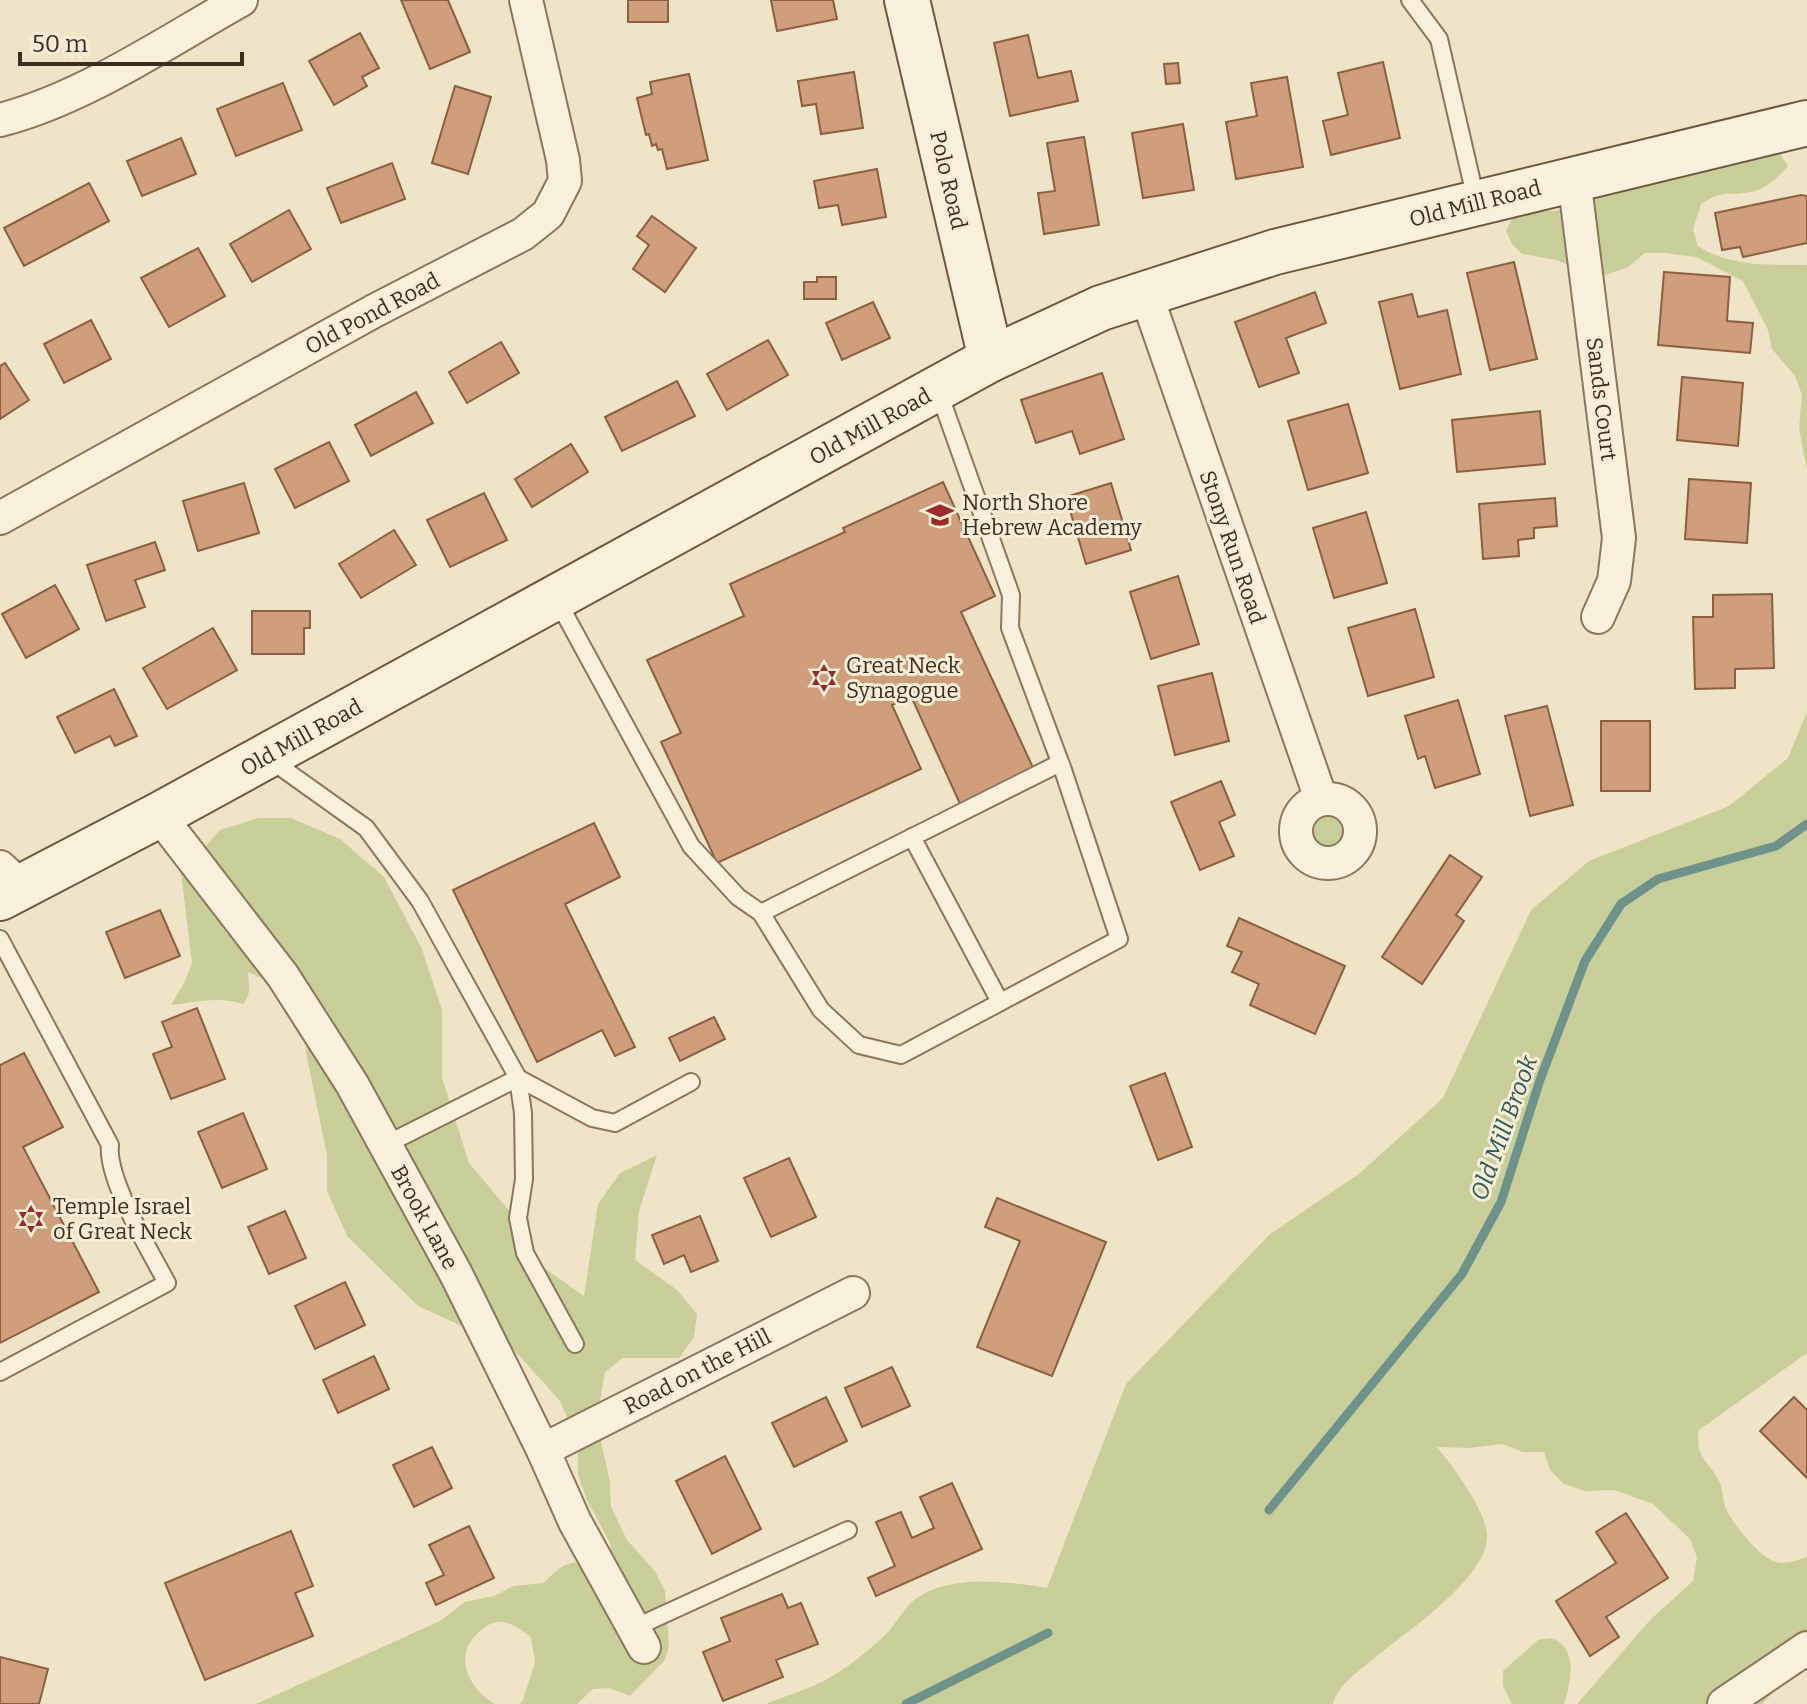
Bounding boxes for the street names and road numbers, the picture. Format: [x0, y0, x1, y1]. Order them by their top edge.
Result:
street label: Polo Road [924, 128, 973, 232]
street label: Old Mill Road [1406, 174, 1544, 233]
street label: Old Pond Road [300, 267, 444, 360]
street label: Sands Court [1581, 336, 1622, 462]
street label: Old Mill Road [805, 382, 936, 471]
street label: Stony Run Road [1194, 467, 1271, 627]
street label: Old Mill Road [236, 693, 367, 782]
street label: Brook Lane [385, 1160, 464, 1274]
street label: Road on the Hill [619, 1323, 775, 1420]

